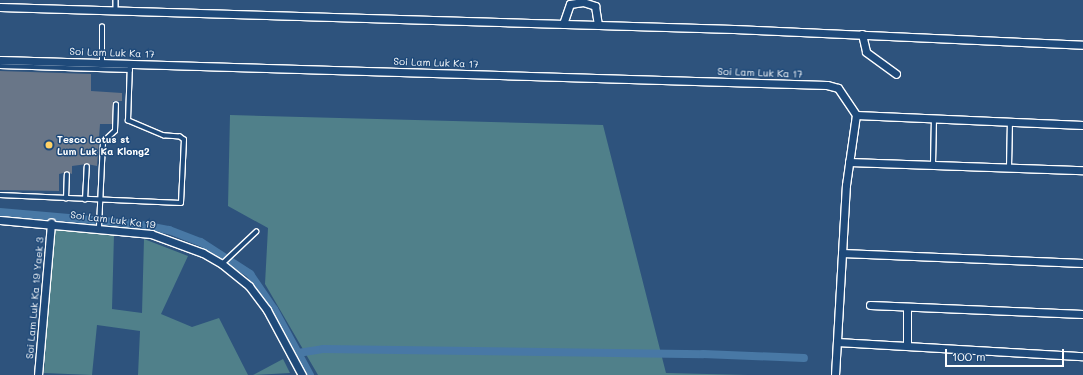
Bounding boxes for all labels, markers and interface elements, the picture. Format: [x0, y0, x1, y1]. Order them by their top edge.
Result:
street label: Soi Lam Luk Ka 17 [69, 46, 155, 60]
street label: Soi Lam Luk Ka 17 [393, 56, 479, 70]
street label: Soi Lam Luk Ka 17 [717, 66, 803, 80]
place label: Tesco Lotus st Lum Luk Ka Klong2 [57, 133, 150, 156]
marker: Tesco Lotus st Lum Luk Ka Klong2 [44, 140, 54, 150]
street label: Soi Lam Luk Ka 19 [70, 209, 156, 231]
street label: Soi Lam Luk Ka 19 Yaek 3 [24, 237, 46, 359]
scale bar [947, 341, 1066, 367]
text: 100 m [952, 348, 986, 364]

